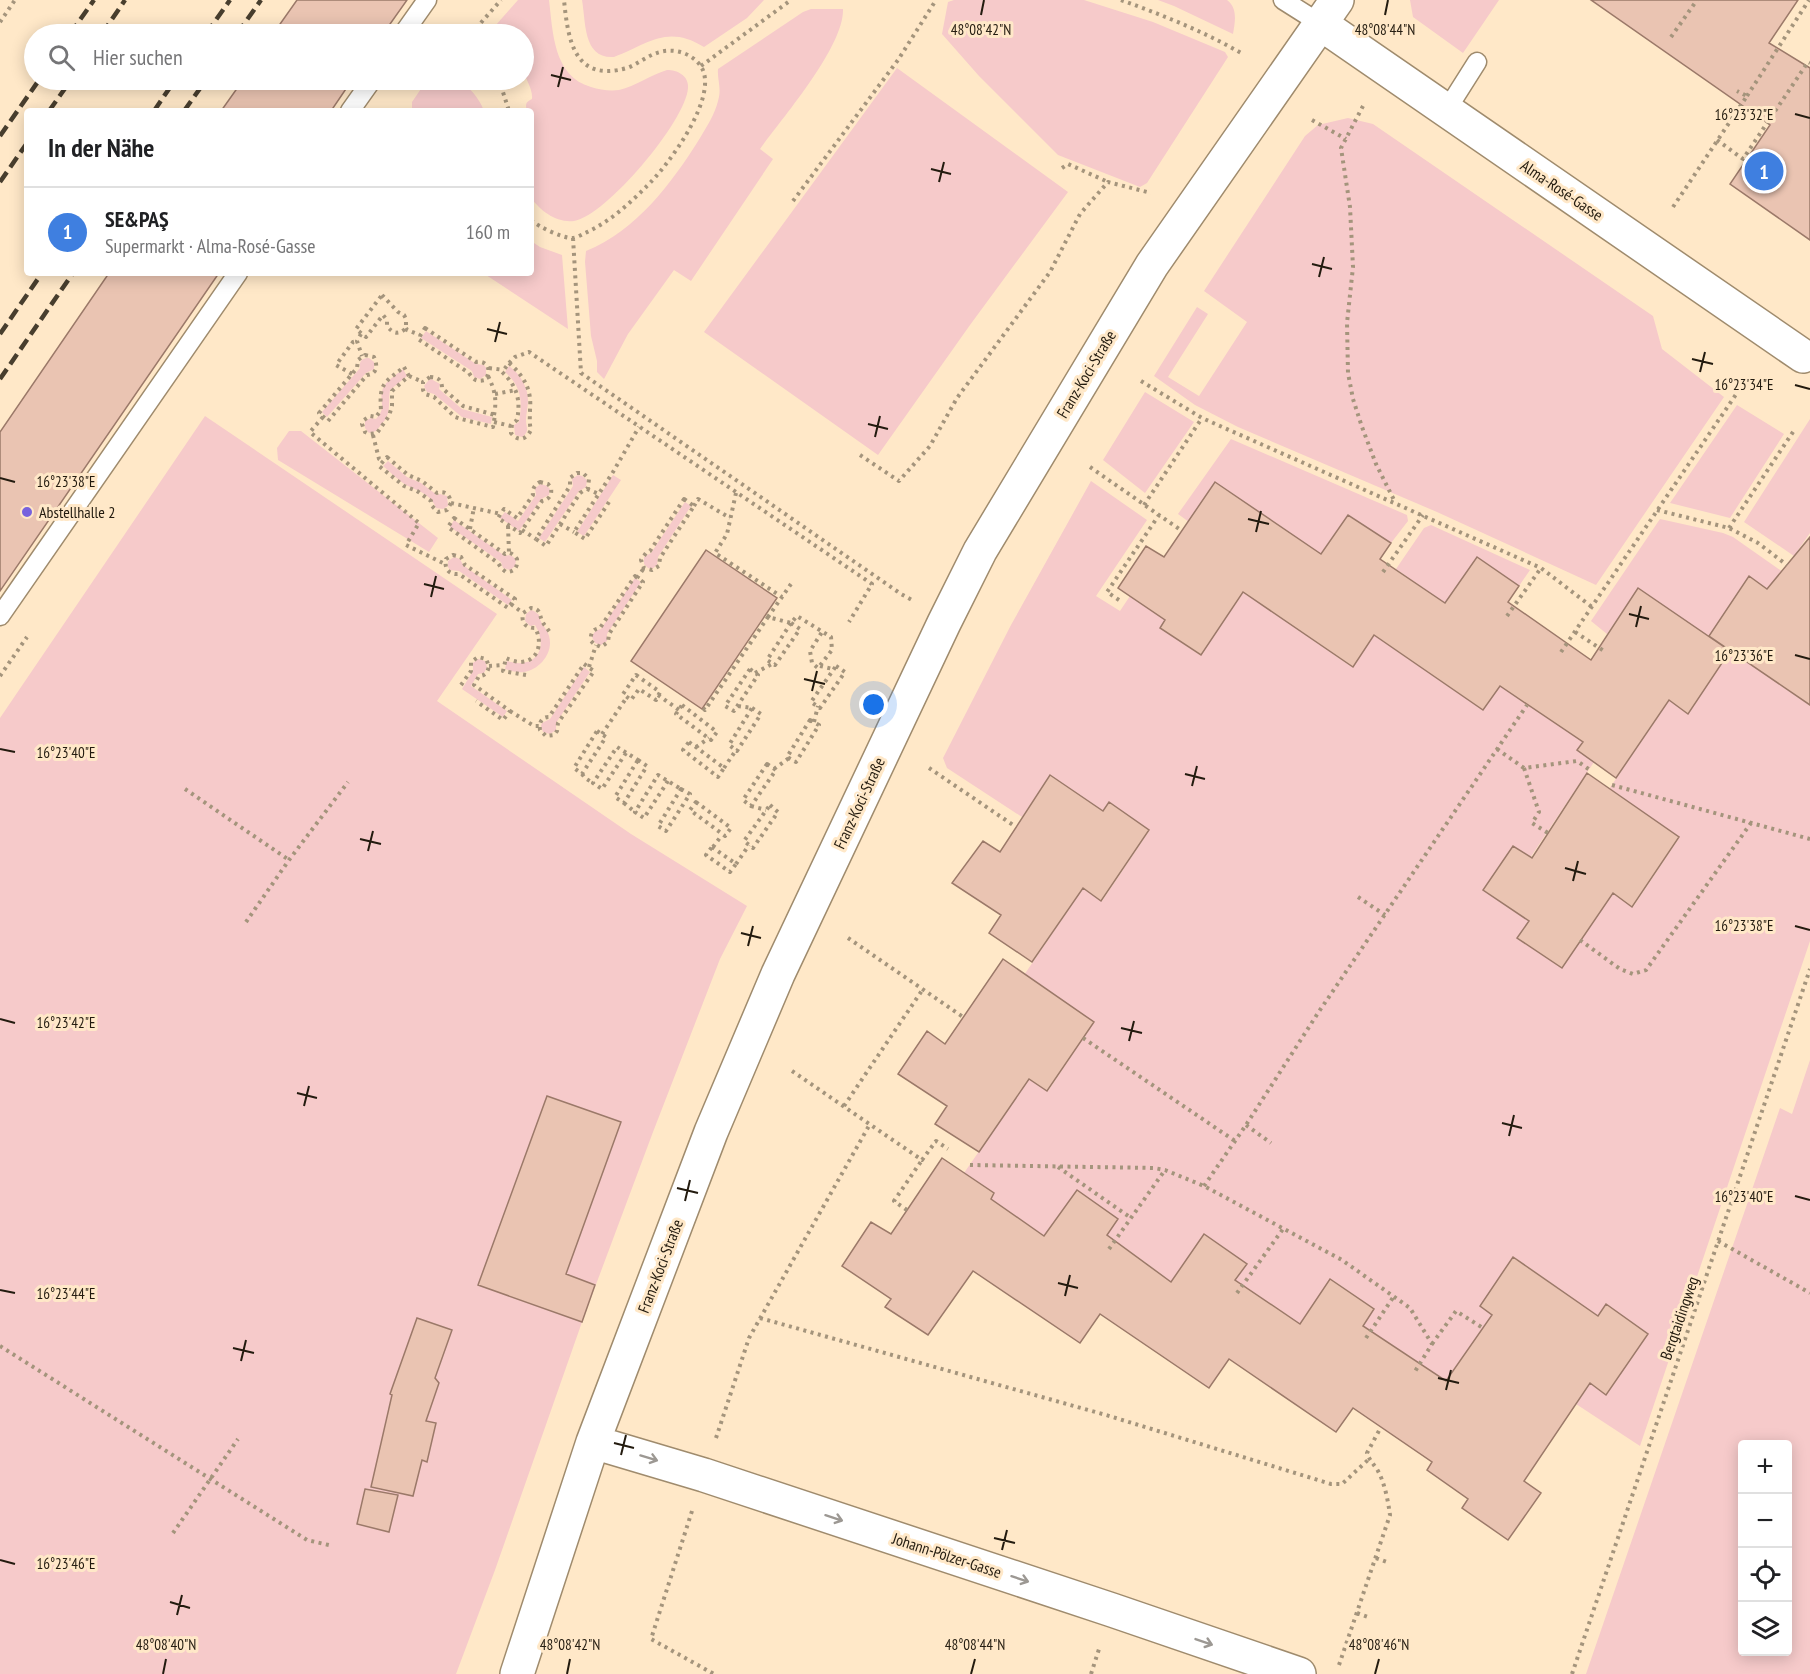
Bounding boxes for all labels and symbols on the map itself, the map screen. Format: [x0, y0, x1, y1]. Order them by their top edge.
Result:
text: 48°08'42"N [951, 20, 1011, 39]
text: 48°08'44"N [1355, 20, 1415, 39]
text: 16°23'32"E [1714, 105, 1774, 124]
pin: 1 [1744, 148, 1784, 194]
street label: Alma-Rosé-Gasse [1517, 155, 1607, 225]
street label: Franz-Koci-Straße [1052, 327, 1120, 421]
text: 16°23'34"E [1714, 375, 1774, 394]
text: 16°23'38"E [36, 472, 96, 491]
place label: Abstellhalle 2 [39, 502, 115, 522]
marker: Abstellhalle 2 [20, 505, 34, 519]
text: 16°23'36"E [1714, 646, 1774, 665]
your location [859, 690, 888, 719]
text: 16°23'40"E [36, 743, 96, 762]
street label: Franz-Koci-Straße [829, 754, 889, 852]
text: 16°23'38"E [1714, 916, 1774, 935]
text: 16°23'42"E [36, 1013, 96, 1032]
text: 16°23'40"E [1714, 1187, 1774, 1206]
street label: Franz-Koci-Straße [633, 1216, 687, 1316]
street label: Bergtaidingweg [1655, 1274, 1703, 1362]
text: 16°23'44"E [36, 1284, 96, 1303]
one-way arrow [639, 1453, 658, 1464]
one-way arrow [824, 1513, 843, 1524]
street label: Johann-Pölzer-Gasse [889, 1528, 1004, 1582]
text: 16°23'46"E [36, 1554, 96, 1573]
one-way arrow [1010, 1575, 1029, 1586]
text: 48°08'40"N [136, 1635, 196, 1654]
text: 48°08'42"N [540, 1635, 600, 1654]
text: 48°08'44"N [945, 1635, 1005, 1654]
text: 48°08'46"N [1349, 1635, 1409, 1654]
one-way arrow [1194, 1637, 1213, 1648]

